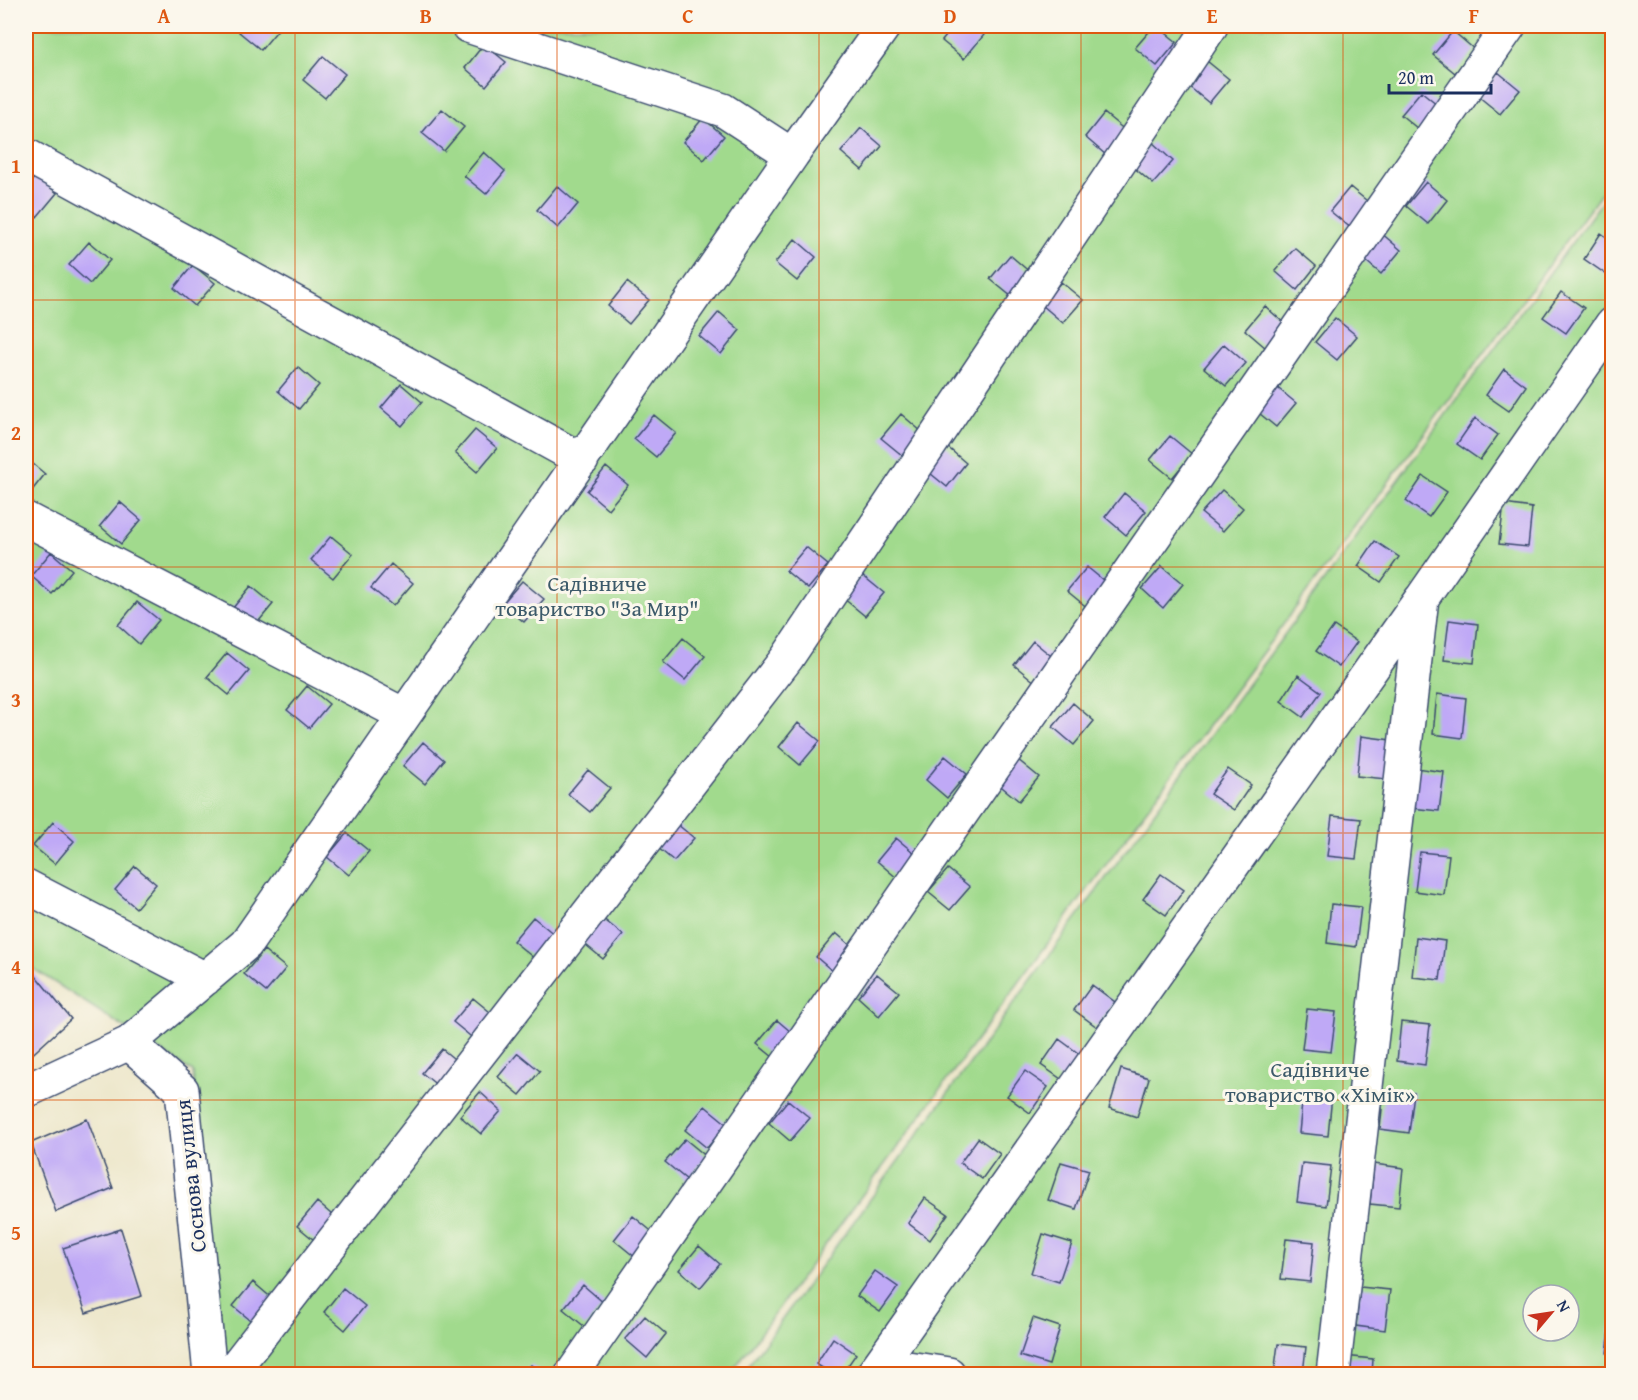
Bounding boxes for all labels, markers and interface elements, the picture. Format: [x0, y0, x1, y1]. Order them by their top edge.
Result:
text: A [158, 1, 171, 30]
text: B [420, 1, 432, 30]
text: C [682, 1, 694, 30]
text: D [943, 1, 957, 30]
text: E [1207, 1, 1218, 30]
text: F [1469, 1, 1479, 30]
scale bar [1389, 57, 1491, 95]
text: 20 m [1398, 64, 1434, 91]
text: 1 [11, 151, 21, 180]
text: 2 [11, 418, 21, 447]
park label: Садівниче товариство "За Мир" [495, 567, 699, 624]
text: 3 [11, 685, 21, 714]
text: 4 [11, 952, 21, 981]
park label: Садівниче товариство «Хімік» [1225, 1053, 1415, 1110]
street label: Соснова вулиця [166, 1098, 214, 1254]
text: 5 [11, 1218, 21, 1247]
north arrow [1521, 1283, 1581, 1343]
text: N [1551, 1295, 1577, 1316]

